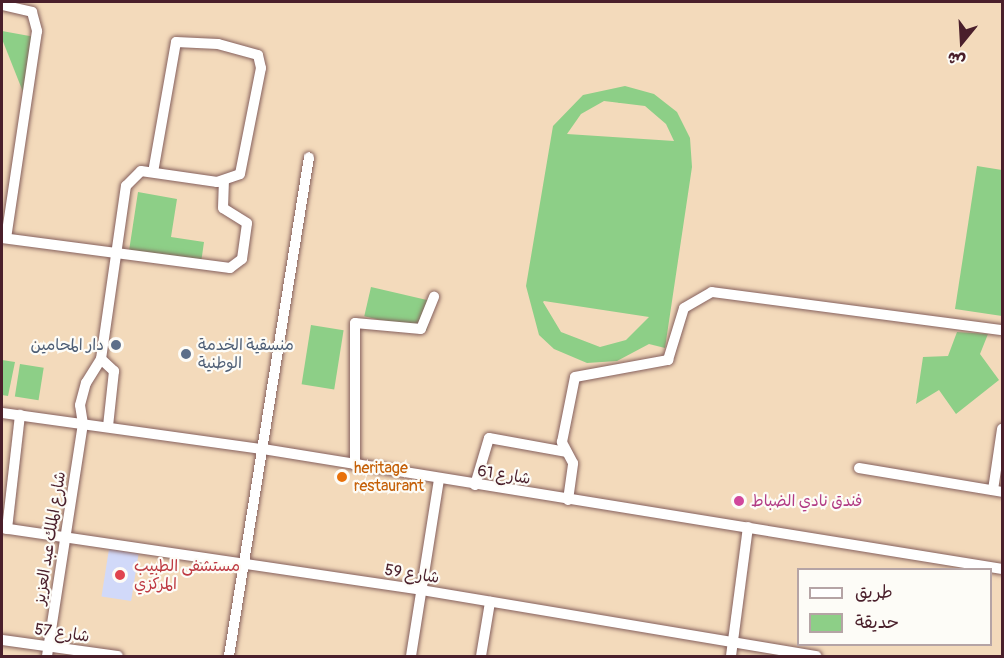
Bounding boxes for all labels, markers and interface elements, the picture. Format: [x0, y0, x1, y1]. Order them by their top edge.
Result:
north arrow [932, 12, 992, 72]
text: ش [945, 47, 968, 71]
place label: دار المحامين [30, 335, 104, 355]
place label: منسقية الخدمة الوطنية [198, 335, 294, 373]
marker: دار المحامين [109, 338, 123, 352]
marker: منسقية الخدمة الوطنية [179, 347, 193, 361]
place label: heritage restaurant [354, 458, 424, 496]
street label: شارع 61 [476, 461, 532, 489]
street label: شارع الملك عبد العزيز [30, 470, 70, 606]
marker: heritage restaurant [335, 470, 349, 484]
place label: فندق نادي الضباط [751, 491, 862, 511]
marker: فندق نادي الضباط [732, 494, 746, 508]
place label: مستشفى الطبيب المركزي [134, 556, 240, 594]
street label: شارع 59 [383, 560, 441, 588]
marker: مستشفى الطبيب المركزي [111, 566, 129, 584]
legend [797, 568, 992, 646]
text: طريق [855, 581, 893, 604]
text: حديقة [855, 611, 899, 634]
street label: شارع 57 [33, 620, 91, 646]

